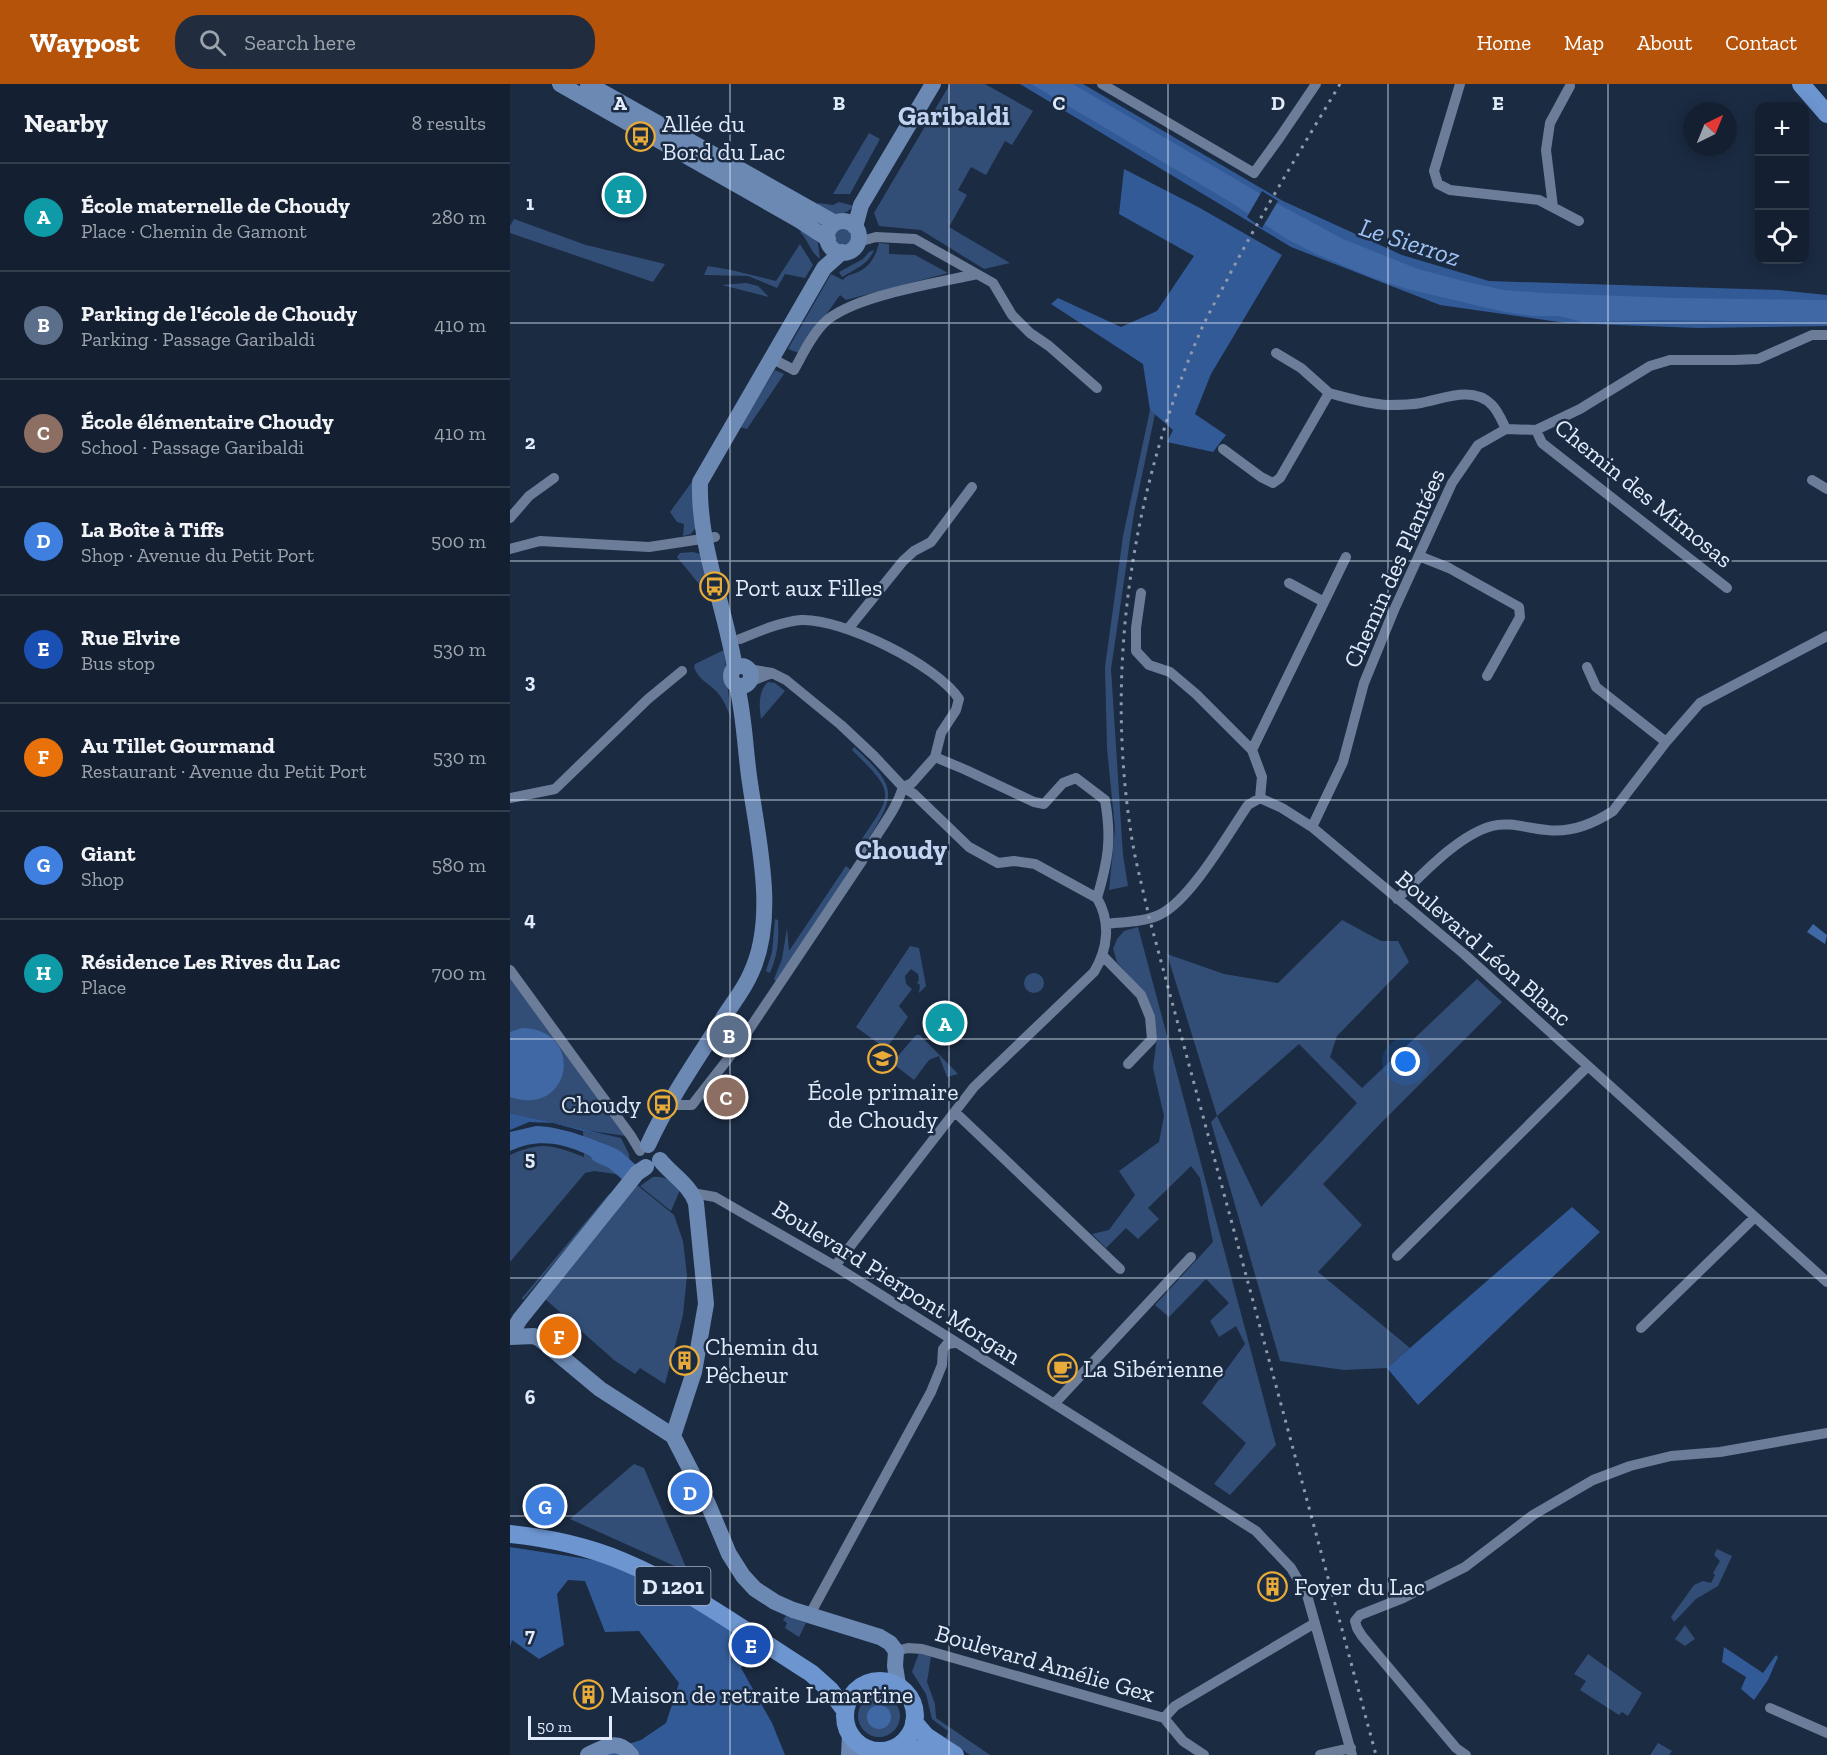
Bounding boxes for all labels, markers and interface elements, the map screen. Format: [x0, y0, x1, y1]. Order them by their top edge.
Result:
search box [175, 15, 595, 69]
text: Waypost [30, 26, 139, 59]
icon: search [196, 26, 229, 59]
text: Search here [244, 29, 356, 56]
text: Home [1477, 30, 1531, 55]
text: Map [1564, 30, 1604, 55]
text: About [1637, 30, 1692, 55]
text: Contact [1725, 30, 1797, 55]
text: A [613, 91, 627, 115]
text: B [833, 91, 845, 115]
text: C [1053, 91, 1066, 115]
text: D [1271, 91, 1285, 115]
text: E [1492, 91, 1504, 115]
district label: Garibaldi [898, 100, 1010, 132]
north arrow [1683, 102, 1737, 156]
map controls [1755, 102, 1809, 264]
button: + [1755, 102, 1809, 156]
text: Nearby [24, 107, 108, 139]
place label: Allée du Bord du Lac [662, 109, 785, 166]
text: 8 results [411, 111, 486, 135]
bus stop icon: Allée du Bord du Lac [625, 121, 657, 153]
button: − [1755, 156, 1809, 210]
pin: H [604, 172, 644, 218]
text: 1 [526, 191, 534, 215]
text: École maternelle de Choudy [81, 192, 350, 219]
text: A [37, 205, 50, 229]
text: 280 m [432, 205, 486, 229]
button: locate [1755, 210, 1809, 264]
water label: Le Sierroz [1355, 211, 1465, 273]
text: Place · Chemin de Gamont [81, 219, 307, 243]
text: Parking de l'école de Choudy [81, 300, 357, 327]
text: B [37, 313, 50, 337]
text: 410 m [434, 313, 486, 337]
text: Parking · Passage Garibaldi [81, 327, 315, 351]
text: École élémentaire Choudy [81, 408, 334, 435]
street label: Chemin des Mimosas [1549, 412, 1739, 574]
text: C [37, 421, 50, 445]
text: 410 m [434, 421, 486, 445]
text: 2 [525, 430, 536, 454]
text: School · Passage Garibaldi [81, 435, 304, 459]
street label: Chemin des Plantées [1337, 464, 1451, 672]
text: La Boîte à Tiffs [81, 516, 224, 543]
text: D [37, 529, 50, 553]
text: 500 m [431, 529, 486, 553]
text: Shop · Avenue du Petit Port [81, 543, 314, 567]
bus stop icon: Port aux Filles [698, 571, 730, 603]
place label: Port aux Filles [735, 573, 883, 602]
text: Rue Elvire [81, 624, 180, 651]
text: E [38, 637, 49, 661]
text: 530 m [433, 637, 486, 661]
text: Bus stop [81, 651, 155, 675]
text: 3 [525, 669, 536, 693]
text: Au Tillet Gourmand [81, 732, 275, 759]
text: F [38, 745, 49, 769]
text: 530 m [433, 745, 486, 769]
text: Restaurant · Avenue du Petit Port [81, 759, 367, 783]
district label: Choudy [855, 834, 948, 866]
text: Giant [81, 840, 136, 867]
text: G [37, 853, 50, 877]
text: 580 m [432, 853, 486, 877]
street label: Boulevard Léon Blanc [1390, 864, 1578, 1032]
text: Shop [81, 867, 124, 891]
text: 4 [524, 907, 536, 931]
text: Résidence Les Rives du Lac [81, 948, 340, 975]
text: H [36, 961, 51, 985]
text: 700 m [432, 961, 486, 985]
text: Place [81, 975, 126, 999]
pin: A [926, 1000, 964, 1046]
pin: B [710, 1012, 748, 1058]
school or university icon: École primaire de Choudy [867, 1042, 899, 1074]
your location [1391, 1047, 1420, 1076]
pin: C [706, 1074, 746, 1120]
place label: École primaire de Choudy [807, 1077, 959, 1134]
bus stop icon: Choudy [646, 1088, 678, 1120]
place label: Choudy [561, 1090, 642, 1119]
text: 5 [525, 1146, 535, 1170]
street label: Boulevard Pierpont Morgan [768, 1194, 1027, 1370]
pin: F [539, 1314, 578, 1358]
place label: Chemin du Pêcheur [705, 1332, 819, 1389]
building icon: Chemin du Pêcheur [668, 1344, 700, 1376]
cafe icon: La Sibérienne [1046, 1352, 1078, 1384]
place label: La Sibérienne [1083, 1354, 1224, 1383]
text: 6 [525, 1385, 536, 1409]
pin: D [670, 1470, 710, 1514]
pin: G [525, 1484, 564, 1528]
road number: D 1201 [636, 1567, 711, 1605]
building icon: Foyer du Lac [1257, 1570, 1289, 1602]
place label: Foyer du Lac [1294, 1572, 1425, 1601]
street label: Boulevard Amélie Gex [932, 1618, 1158, 1708]
pin: E [732, 1622, 770, 1668]
text: 7 [525, 1623, 535, 1647]
building icon: Maison de retraite Lamartine [573, 1678, 605, 1710]
place label: Maison de retraite Lamartine [610, 1680, 913, 1709]
scale bar [528, 1713, 612, 1740]
text: 50 m [537, 1717, 572, 1736]

